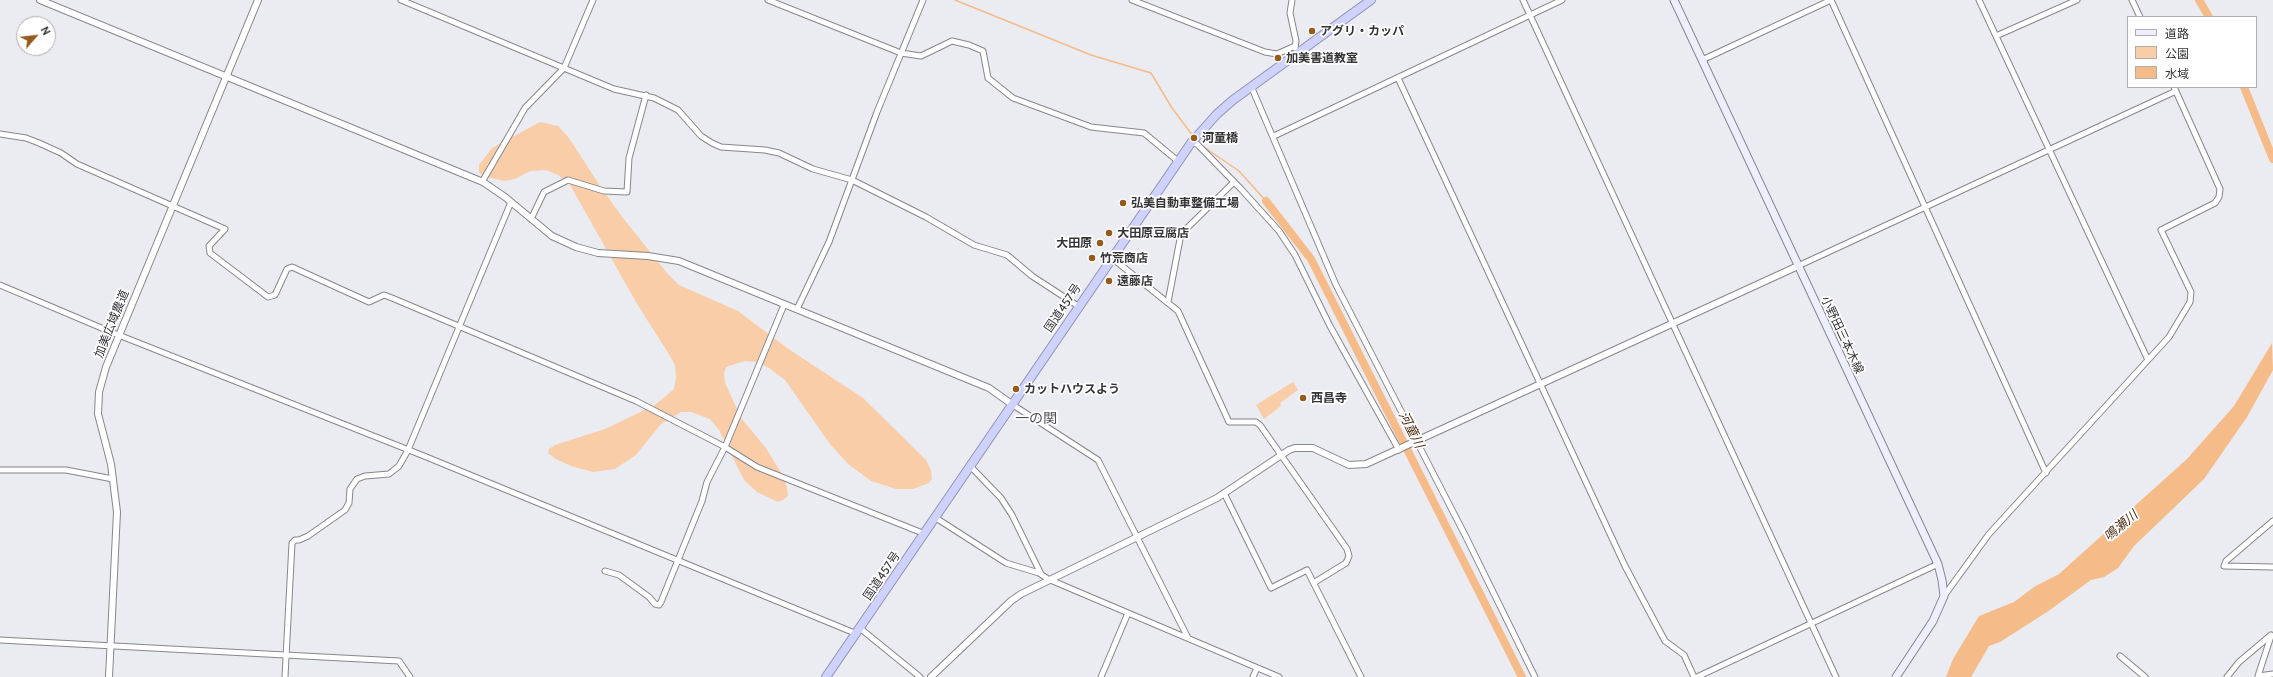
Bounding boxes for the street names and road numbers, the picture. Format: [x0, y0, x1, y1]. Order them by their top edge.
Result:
street label: 国道457号 [1042, 281, 1084, 335]
street label: 加美広域農道 [92, 288, 132, 360]
street label: 小野田三本木線 [1818, 294, 1866, 376]
street label: 国道457号 [861, 549, 903, 603]

